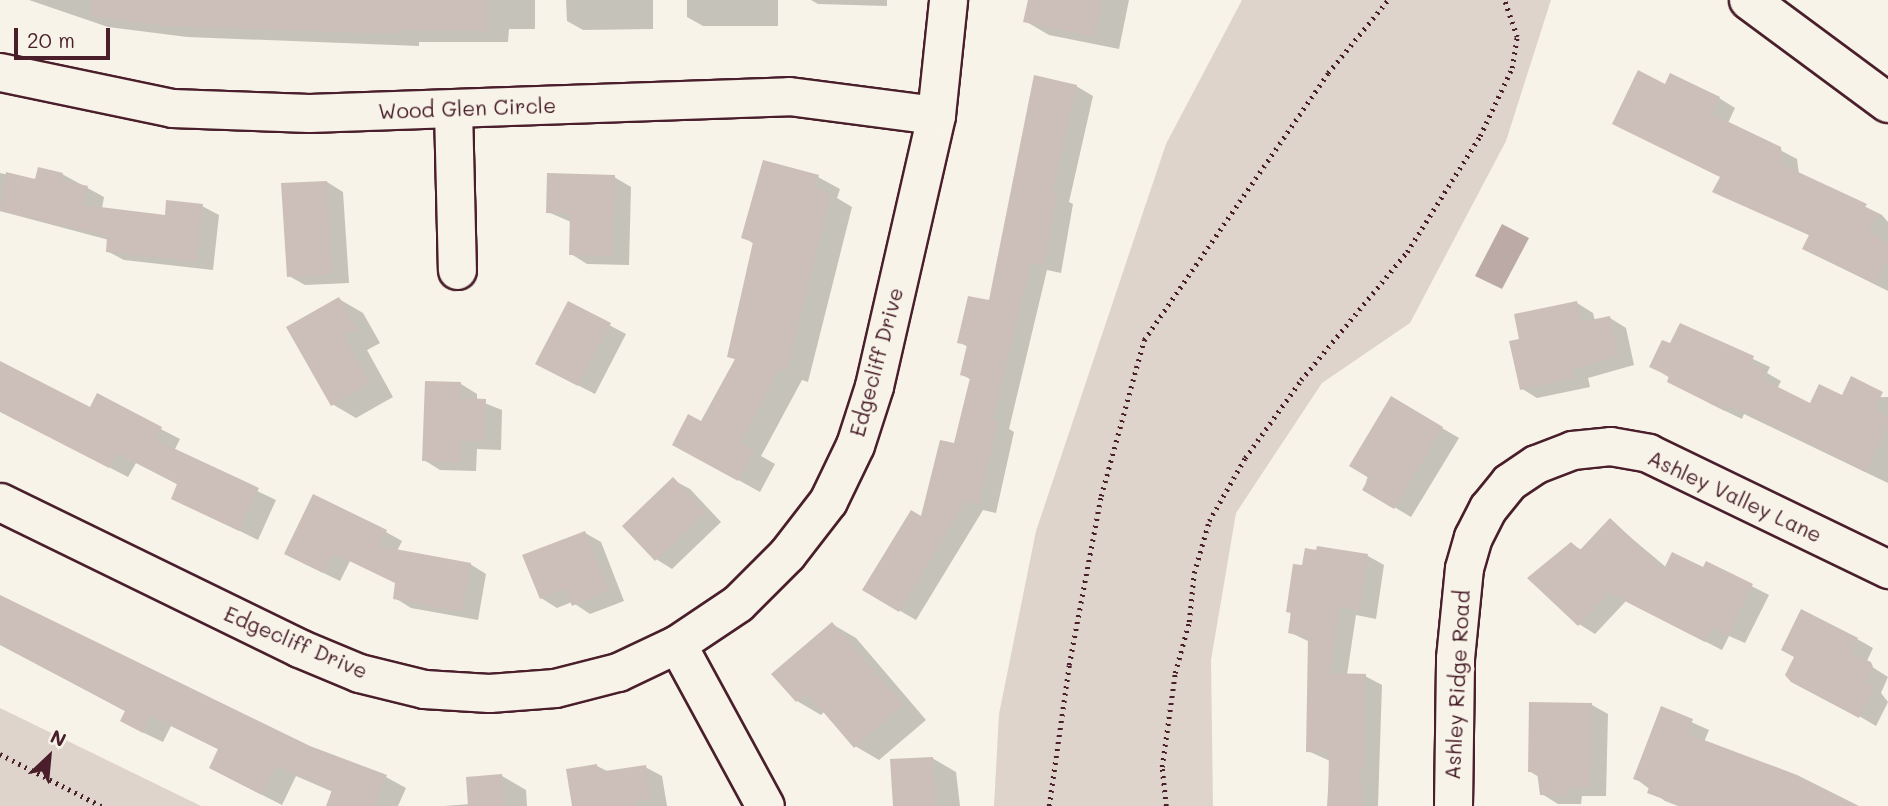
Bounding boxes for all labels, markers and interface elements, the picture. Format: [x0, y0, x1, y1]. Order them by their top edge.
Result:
scale bar [18, 14, 114, 58]
text: 20 m [27, 26, 75, 53]
street label: Wood Glen Circle [378, 92, 556, 124]
street label: Edgecliff Drive [844, 285, 908, 439]
street label: Ashley Valley Lane [1644, 445, 1826, 547]
street label: Ashley Ridge Road [1439, 589, 1475, 781]
street label: Edgecliff Drive [221, 600, 371, 684]
north arrow [14, 722, 84, 792]
text: N [46, 723, 70, 752]

